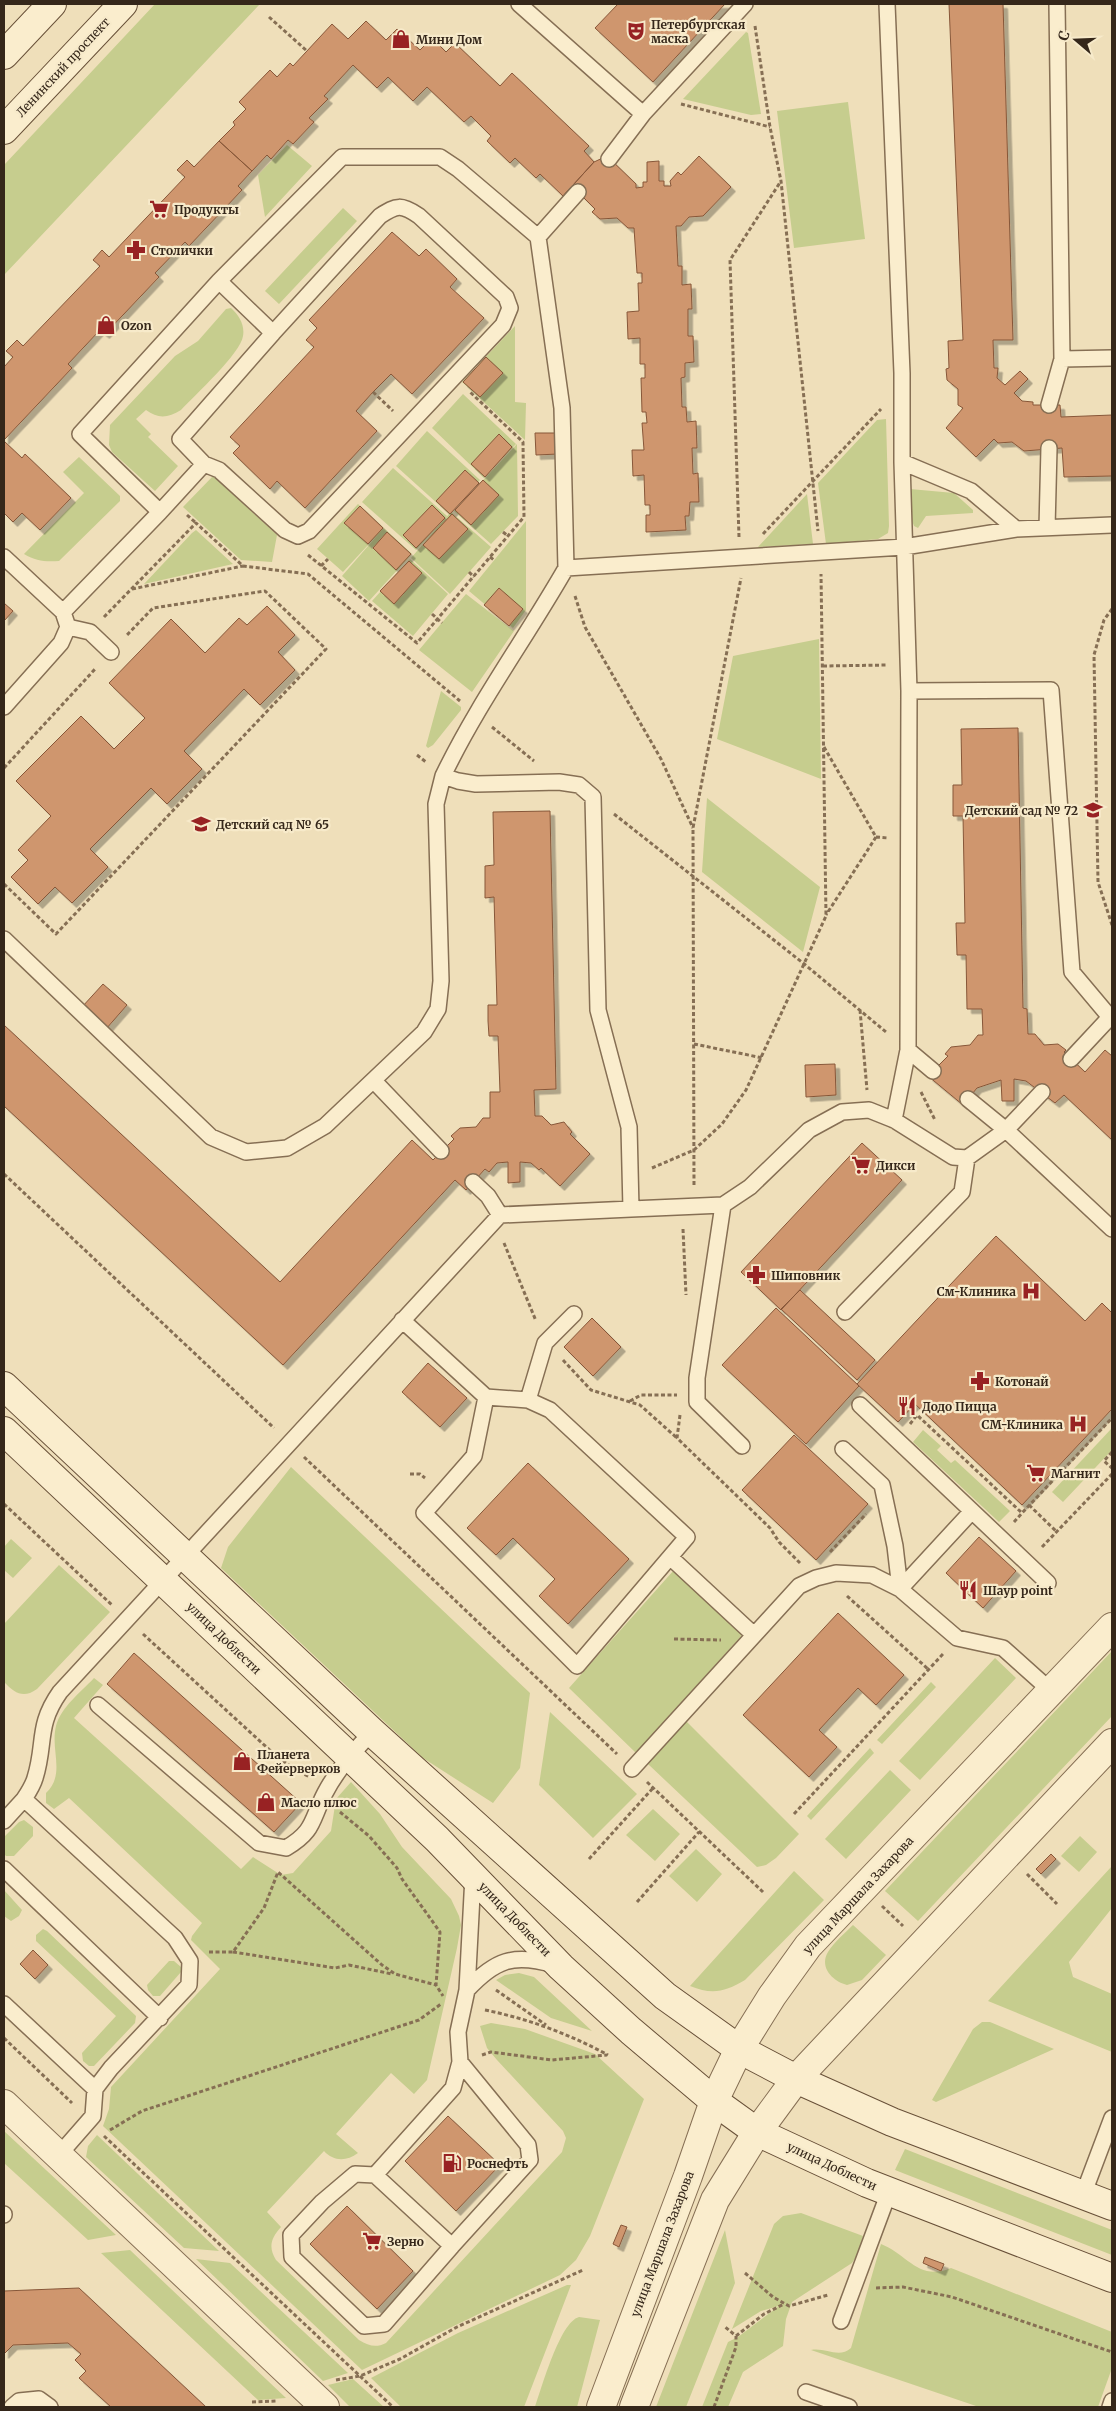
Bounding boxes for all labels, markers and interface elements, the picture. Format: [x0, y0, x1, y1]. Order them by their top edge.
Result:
street label: Ленинский проспект [13, 14, 113, 120]
north arrow [1051, 15, 1101, 65]
place label: Петербургская маска [651, 17, 745, 46]
theatre icon: Петербургская маска [625, 20, 647, 42]
shop icon: Мини Дом [390, 28, 412, 50]
text: С [1054, 28, 1074, 43]
place label: Мини Дом [416, 32, 482, 47]
supermarket icon: Продукты [148, 198, 170, 220]
place label: Продукты [174, 202, 239, 217]
pharmacy icon: Столички [125, 239, 147, 261]
place label: Столички [151, 243, 214, 258]
shop icon: Ozon [95, 314, 117, 336]
place label: Ozon [121, 318, 152, 333]
school or university icon: Детский сад № 72 [1082, 799, 1104, 821]
place label: Детский сад № 72 [965, 803, 1078, 818]
school or university icon: Детский сад № 65 [190, 813, 212, 835]
place label: Детский сад № 65 [216, 817, 329, 832]
supermarket icon: Дикси [850, 1154, 872, 1176]
place label: Дикси [876, 1158, 916, 1173]
pharmacy icon: Шиповник [745, 1264, 767, 1286]
place label: Шиповник [771, 1268, 840, 1283]
hospital icon: См-Клиника [1020, 1280, 1042, 1302]
place label: См-Клиника [937, 1284, 1016, 1299]
pharmacy icon: Котонай [969, 1370, 991, 1392]
place label: Котонай [995, 1374, 1049, 1389]
restaurant icon: Додо Пицца [896, 1395, 918, 1417]
place label: Додо Пицца [922, 1399, 997, 1414]
hospital icon: СМ-Клиника [1067, 1413, 1089, 1435]
place label: СМ-Клиника [982, 1417, 1063, 1432]
supermarket icon: Магнит [1025, 1462, 1047, 1484]
place label: Магнит [1051, 1466, 1101, 1481]
restaurant icon: Шаур point [957, 1579, 979, 1601]
place label: Шаур point [983, 1583, 1053, 1598]
street label: улица Доблести [184, 1599, 264, 1677]
place label: Планета Фейерверков [257, 1747, 341, 1776]
shop icon: Планета Фейерверков [231, 1750, 253, 1772]
shop icon: Масло плюс [255, 1791, 277, 1813]
place label: Масло плюс [281, 1795, 357, 1810]
street label: улица Маршала Захарова [800, 1833, 917, 1957]
street label: улица Доблести [476, 1879, 554, 1959]
street label: улица Доблести [785, 2139, 879, 2193]
fuel station icon: Роснефть [441, 2152, 463, 2174]
place label: Роснефть [467, 2156, 528, 2171]
street label: улица Маршала Захарова [627, 2168, 697, 2319]
supermarket icon: Зерно [361, 2230, 383, 2252]
place label: Зерно [387, 2234, 424, 2249]

